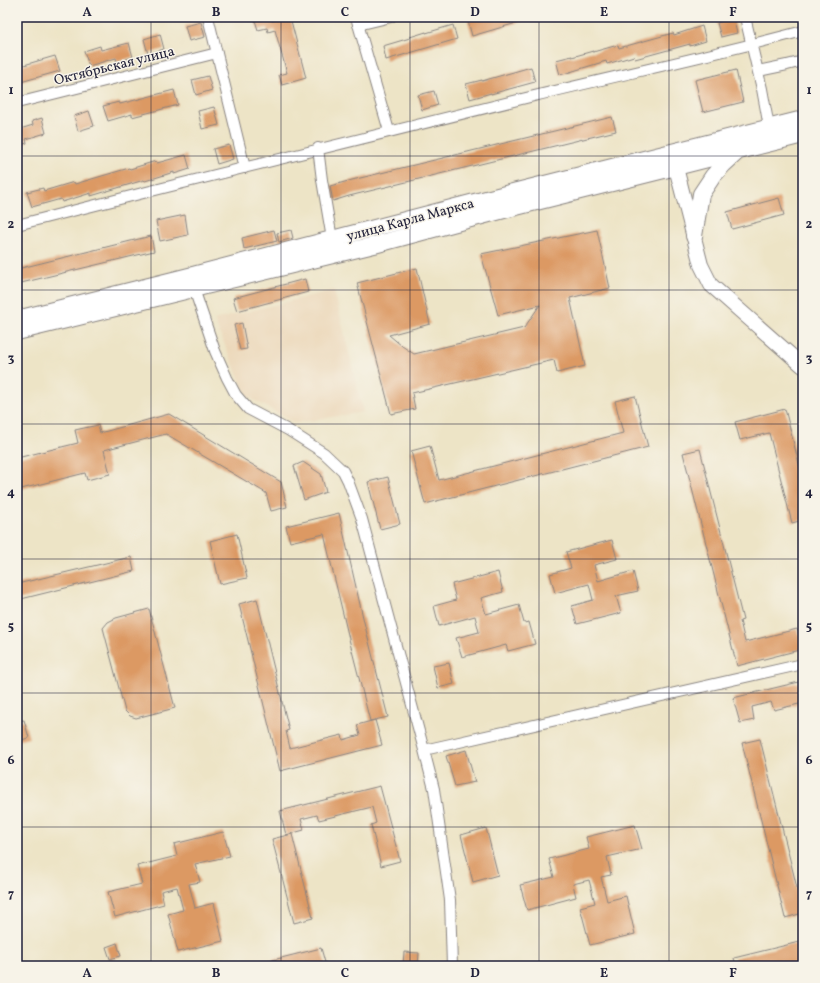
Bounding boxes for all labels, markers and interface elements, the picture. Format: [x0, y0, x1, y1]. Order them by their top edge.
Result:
text: A [82, 4, 92, 22]
text: B [212, 4, 221, 22]
text: C [341, 4, 349, 22]
text: D [470, 4, 480, 22]
text: E [600, 4, 608, 22]
text: F [729, 4, 737, 22]
street label: Октябрьская улица [52, 42, 177, 91]
text: 1 [8, 82, 14, 100]
text: 1 [806, 82, 812, 100]
street label: улица Карла Маркса [344, 194, 476, 247]
text: 2 [8, 216, 15, 234]
text: 2 [806, 216, 813, 234]
text: 3 [8, 350, 15, 368]
text: 3 [806, 350, 813, 368]
text: 4 [7, 484, 15, 502]
text: 4 [805, 484, 813, 502]
text: 5 [8, 618, 14, 636]
text: 5 [806, 618, 812, 636]
text: 6 [7, 752, 15, 770]
text: 6 [805, 752, 813, 770]
text: 7 [8, 886, 14, 904]
text: 7 [806, 886, 812, 904]
text: A [82, 965, 92, 983]
text: B [212, 965, 221, 983]
text: C [341, 965, 349, 983]
text: D [470, 965, 480, 983]
text: E [600, 965, 608, 983]
text: F [729, 965, 737, 983]

